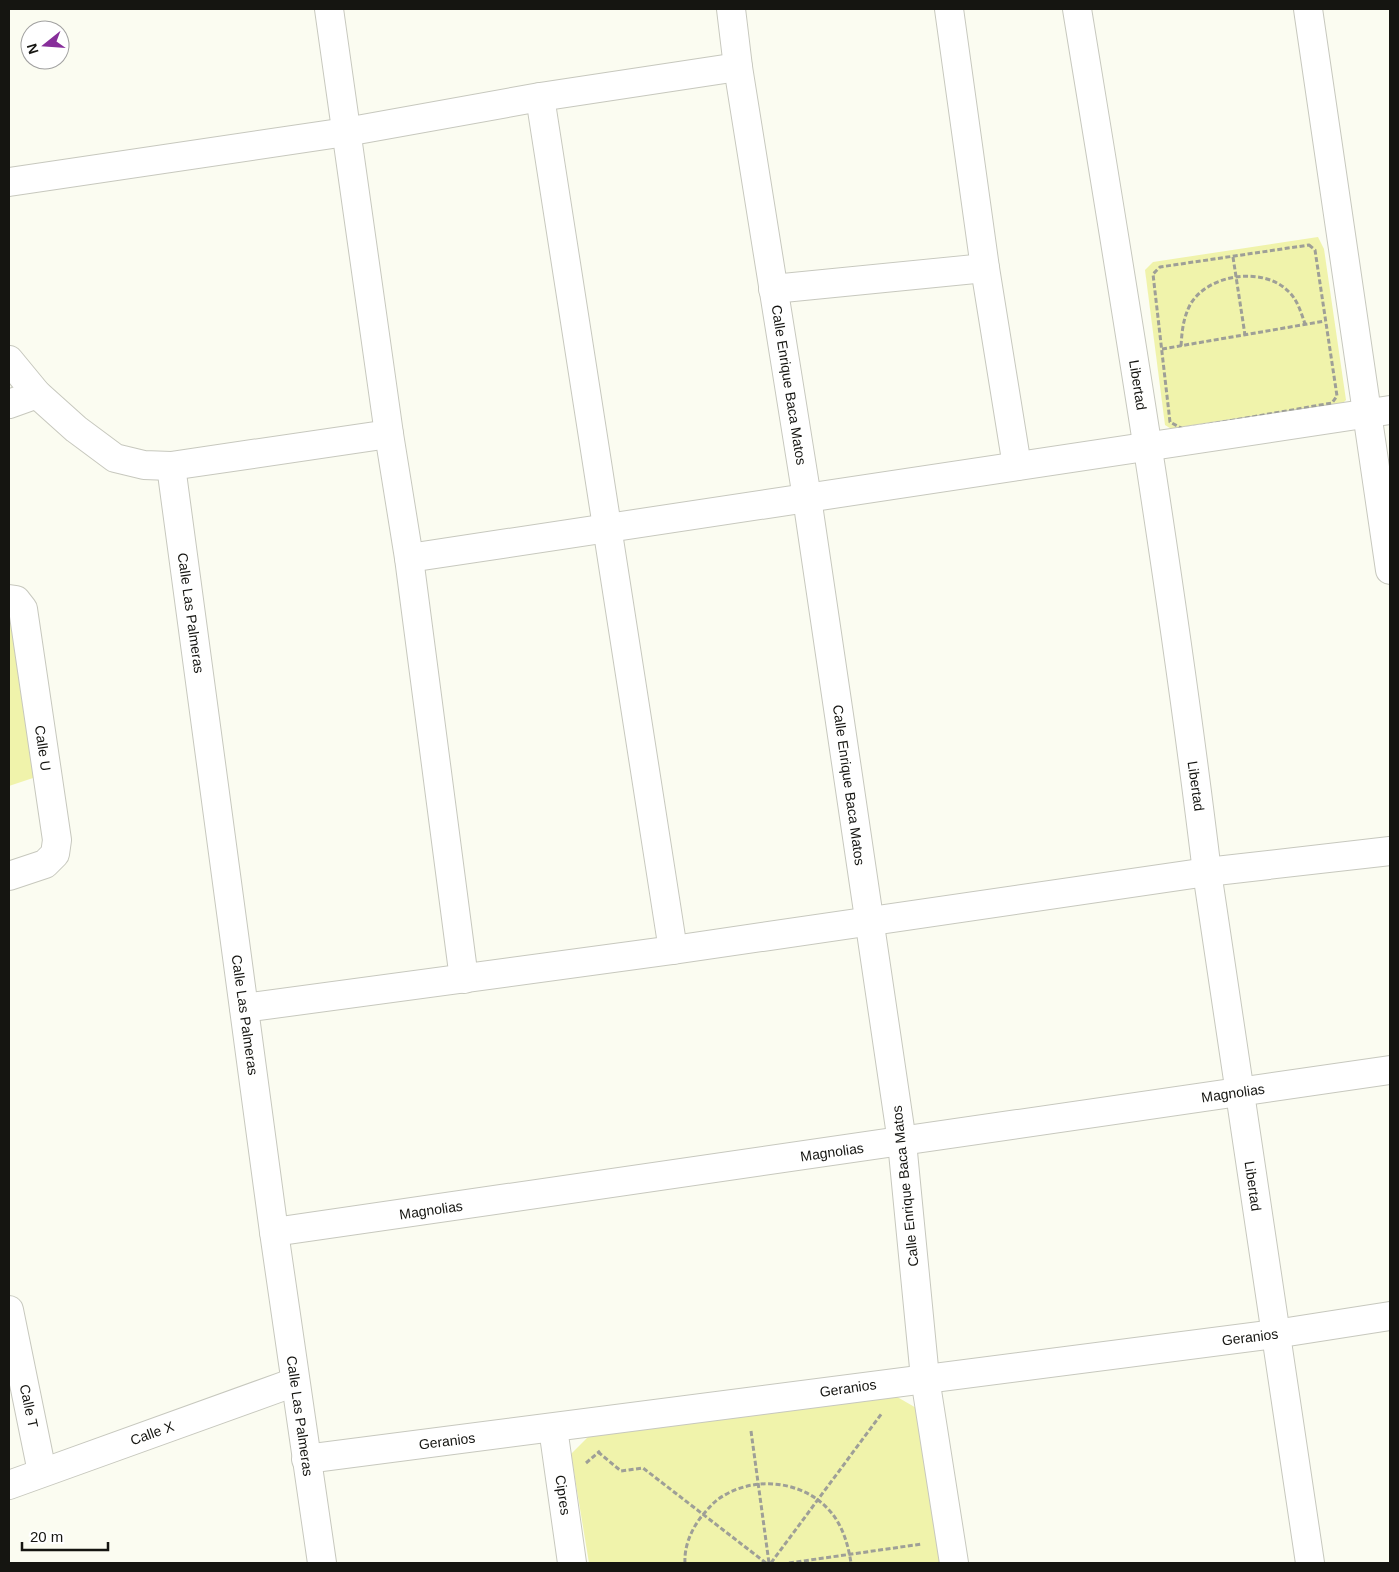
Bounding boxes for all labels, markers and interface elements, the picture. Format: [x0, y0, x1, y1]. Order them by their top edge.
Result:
north arrow [20, 20, 70, 70]
text: N [23, 42, 42, 56]
street label: Calle Enrique Baca Matos [768, 304, 810, 466]
street label: Libertad [1126, 359, 1150, 411]
street label: Calle Las Palmeras [175, 552, 207, 674]
street label: Calle Enrique Baca Matos [830, 704, 868, 866]
street label: Calle U [32, 724, 54, 772]
street label: Libertad [1185, 760, 1207, 812]
street label: Calle Las Palmeras [229, 954, 261, 1076]
street label: Magnolias [1200, 1081, 1266, 1105]
street label: Calle Enrique Baca Matos [889, 1105, 921, 1267]
street label: Magnolias [799, 1140, 865, 1164]
street label: Libertad [1242, 1160, 1264, 1212]
street label: Magnolias [398, 1198, 464, 1222]
street label: Geranios [1221, 1326, 1279, 1348]
street label: Calle Las Palmeras [284, 1355, 316, 1477]
street label: Geranios [819, 1376, 877, 1400]
street label: Calle T [17, 1383, 42, 1430]
street label: Calle X [128, 1418, 177, 1448]
street label: Geranios [418, 1430, 476, 1452]
street label: Cipres [552, 1474, 574, 1516]
scale bar [22, 1520, 109, 1552]
text: 20 m [30, 1528, 63, 1545]

